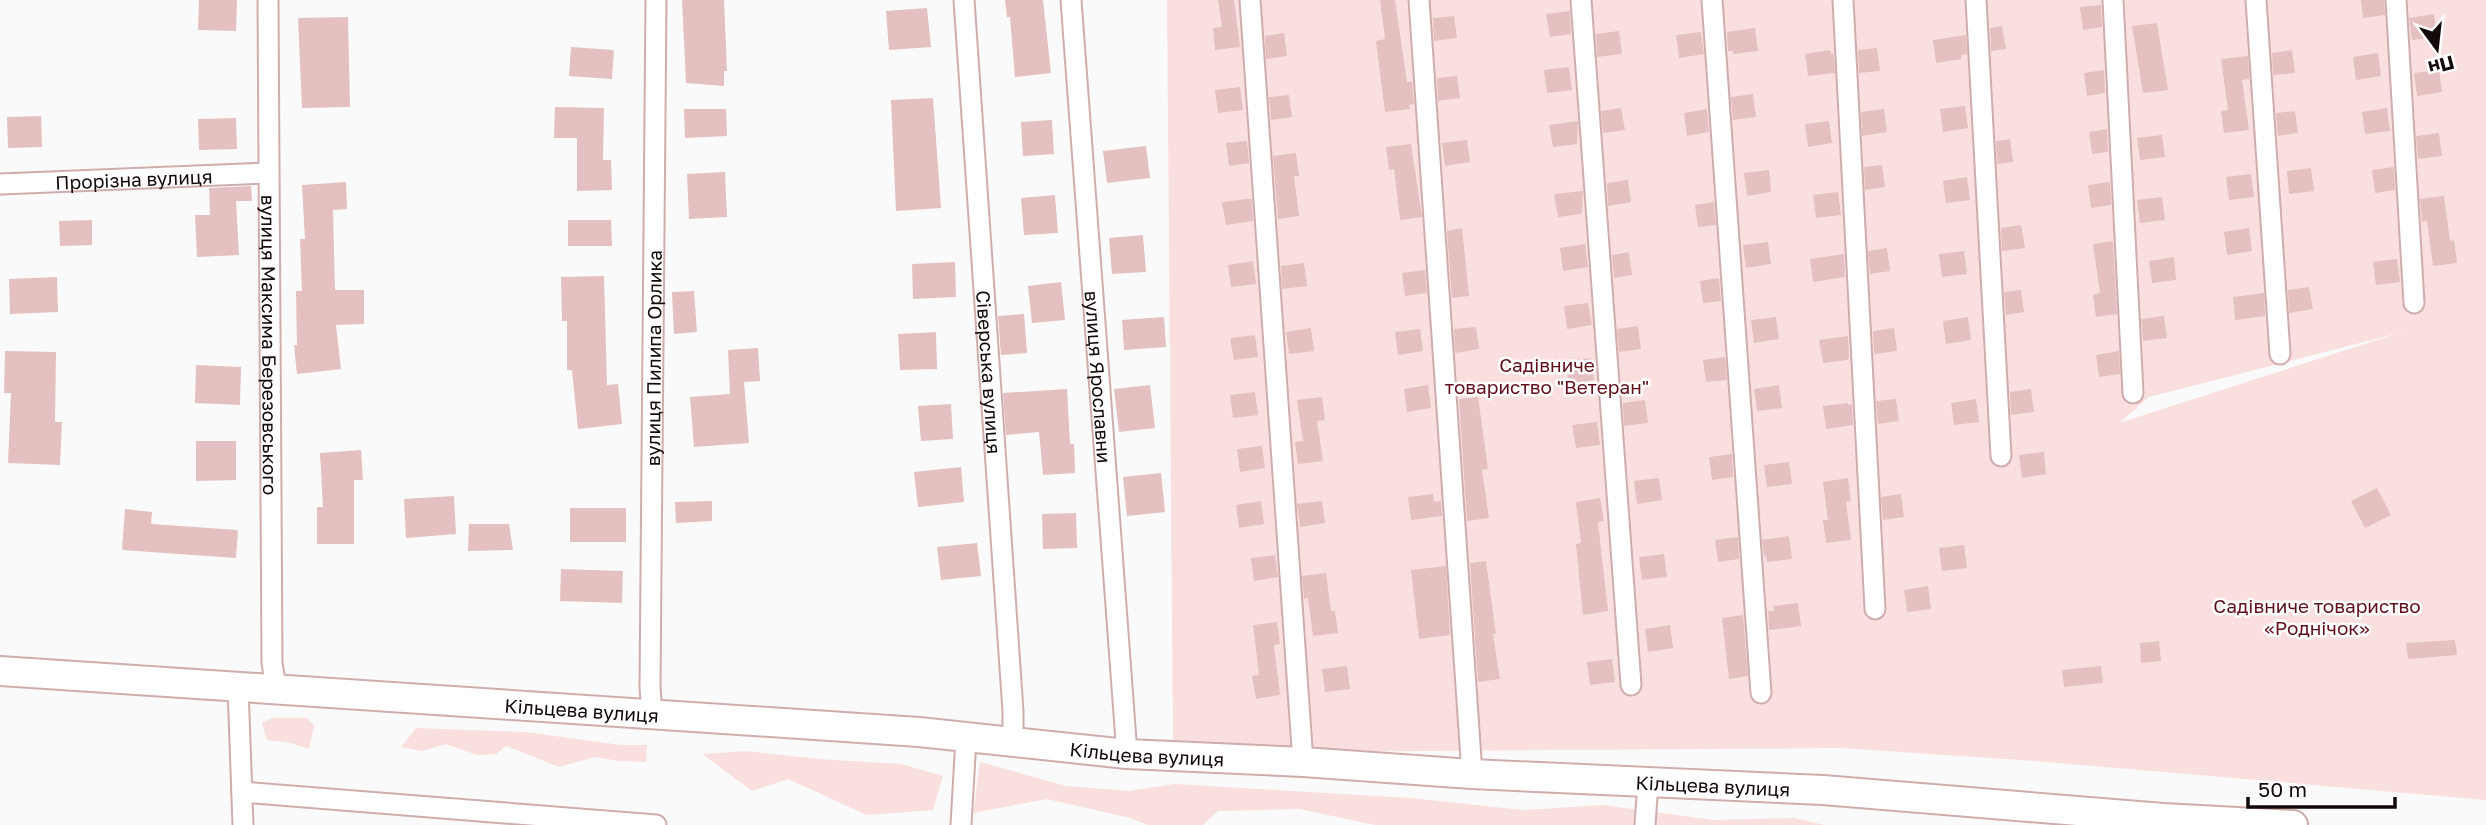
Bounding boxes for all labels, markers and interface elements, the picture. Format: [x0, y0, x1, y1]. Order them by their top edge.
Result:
north arrow [2402, 14, 2472, 84]
text: Пн [2426, 51, 2457, 80]
street label: Прорізна вулиця [55, 164, 213, 193]
street label: вулиця Максима Березовського [258, 195, 282, 495]
street label: вулиця Пилипа Орлика [640, 250, 665, 466]
street label: Сіверська вулиця [973, 289, 1007, 455]
street label: вулиця Ярославни [1081, 290, 1117, 464]
park label: Садівниче товариство "Ветеран" [1445, 353, 1649, 398]
park label: Садівниче товариство «Роднічок» [2213, 594, 2421, 639]
street label: Кільцева вулиця [504, 693, 660, 726]
street label: Кільцева вулиця [1069, 737, 1225, 770]
scale bar [2248, 766, 2395, 810]
street label: Кільцева вулиця [1635, 770, 1791, 800]
text: 50 m [2258, 776, 2307, 802]

